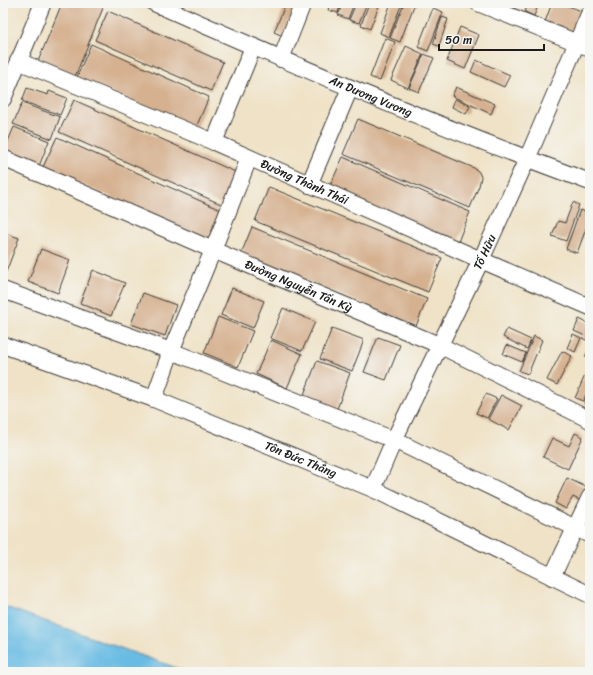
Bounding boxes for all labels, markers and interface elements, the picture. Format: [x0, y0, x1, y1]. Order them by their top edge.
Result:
scale bar [439, 26, 544, 52]
text: 50 m [445, 29, 472, 51]
street label: An Dương Vương [325, 69, 416, 123]
street label: Đường Thành Thái [257, 153, 353, 211]
street label: Tố Hữu [467, 230, 503, 274]
street label: Đường Nguyễn Tấn Kỳ [241, 254, 356, 319]
street label: Tôn Đức Thắng [261, 435, 340, 484]

